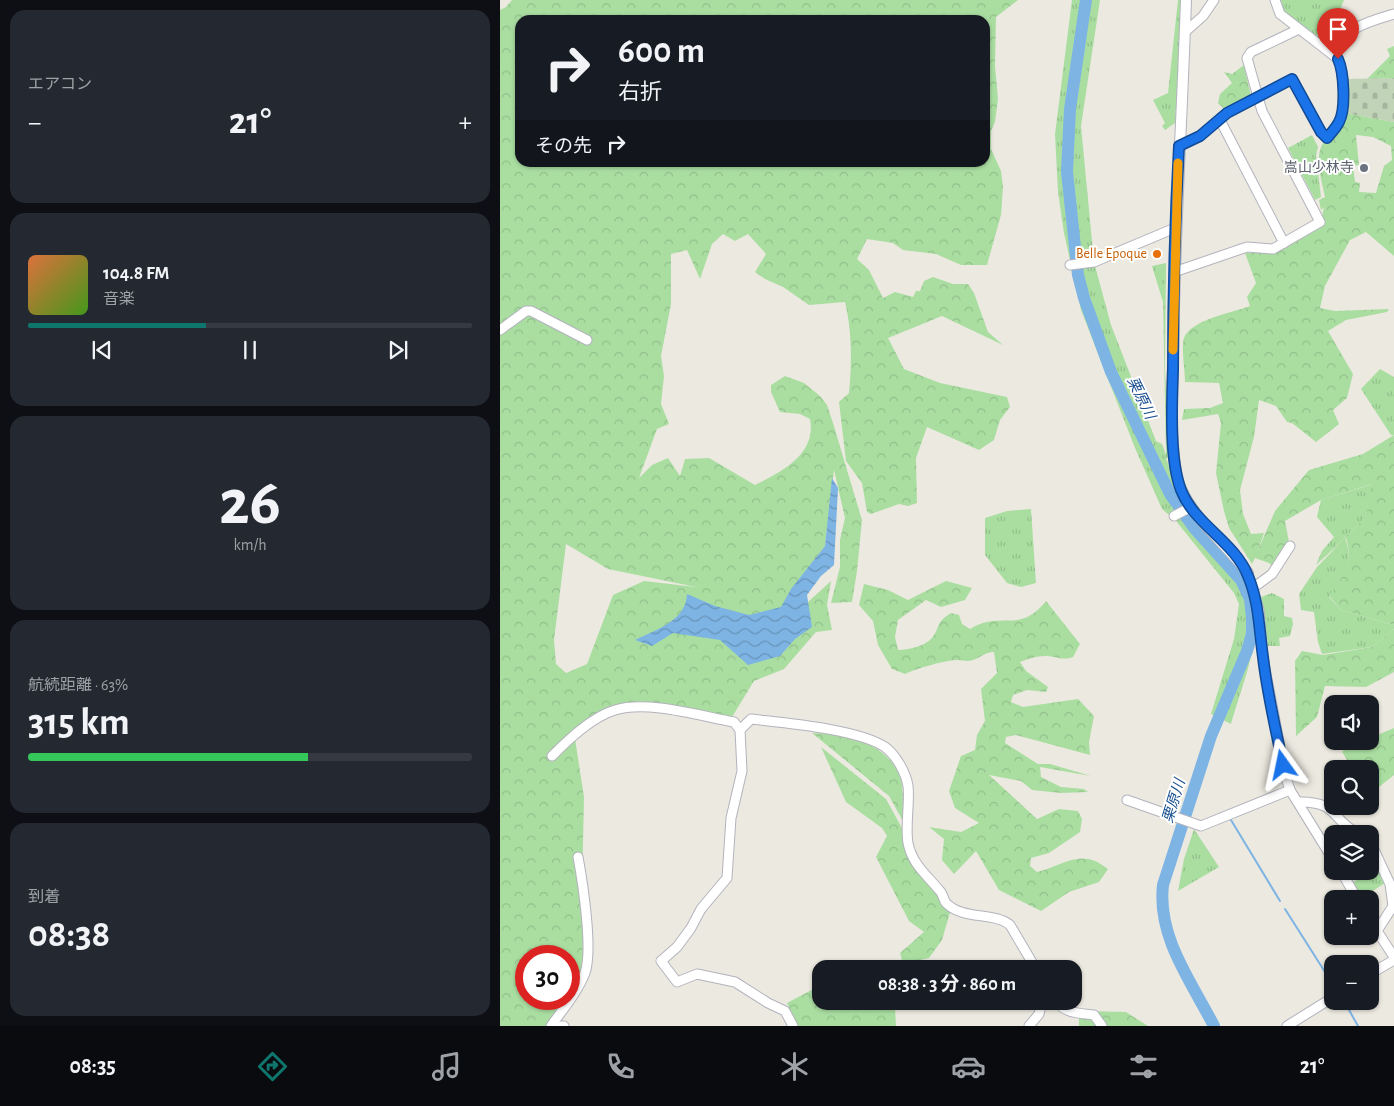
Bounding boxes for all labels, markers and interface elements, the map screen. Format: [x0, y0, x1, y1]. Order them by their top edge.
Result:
pin [1317, 8, 1359, 59]
icon: arrive [1324, 15, 1352, 43]
text: 600 m [618, 34, 705, 69]
icon: right [535, 35, 600, 100]
text: エアコン [28, 76, 92, 92]
text: 右折 [618, 81, 662, 103]
text: 21° [229, 103, 271, 141]
text: − [28, 109, 41, 137]
text: + [459, 109, 472, 137]
icon: right [602, 130, 630, 158]
text: その先 [535, 137, 592, 156]
place label: 嵩山少林寺 [1284, 160, 1354, 175]
marker: 嵩山少林寺 [1358, 162, 1370, 174]
place label: Belle Epoque [1076, 247, 1147, 261]
marker: Belle Epoque [1151, 248, 1163, 260]
text: 104.8 FM [103, 264, 170, 283]
text: 音楽 [103, 291, 135, 307]
icon: previous [88, 336, 116, 364]
icon: pause [236, 336, 264, 364]
icon: next [384, 336, 412, 364]
water label: 栗原川 [1124, 374, 1158, 423]
text: 26 [219, 471, 281, 536]
text: km/h [233, 537, 267, 553]
text: 航続距離 · 63% [28, 677, 128, 693]
map controls [1324, 695, 1379, 1010]
button: sound [1324, 695, 1379, 750]
text: 315 km [28, 704, 130, 742]
position arrow [1256, 738, 1308, 790]
button: search [1324, 760, 1379, 815]
water label: 栗原川 [1160, 775, 1188, 825]
button: layers [1324, 825, 1379, 880]
text: 到着 [28, 889, 60, 905]
button: + [1324, 890, 1379, 945]
text: 08:38 [28, 916, 110, 954]
speed limit sign: 30 [515, 945, 580, 1010]
button: − [1324, 955, 1379, 1010]
text: 08:38 · 3 分 · 860 m [878, 975, 1016, 994]
icon: directions [255, 1049, 290, 1084]
icon: music [429, 1049, 464, 1084]
icon: phone [603, 1049, 638, 1084]
icon: climate [777, 1049, 812, 1084]
icon: car [951, 1049, 986, 1084]
icon: filters [1126, 1049, 1161, 1084]
text: 08:35 [70, 1055, 116, 1077]
text: 21° [1300, 1055, 1324, 1077]

